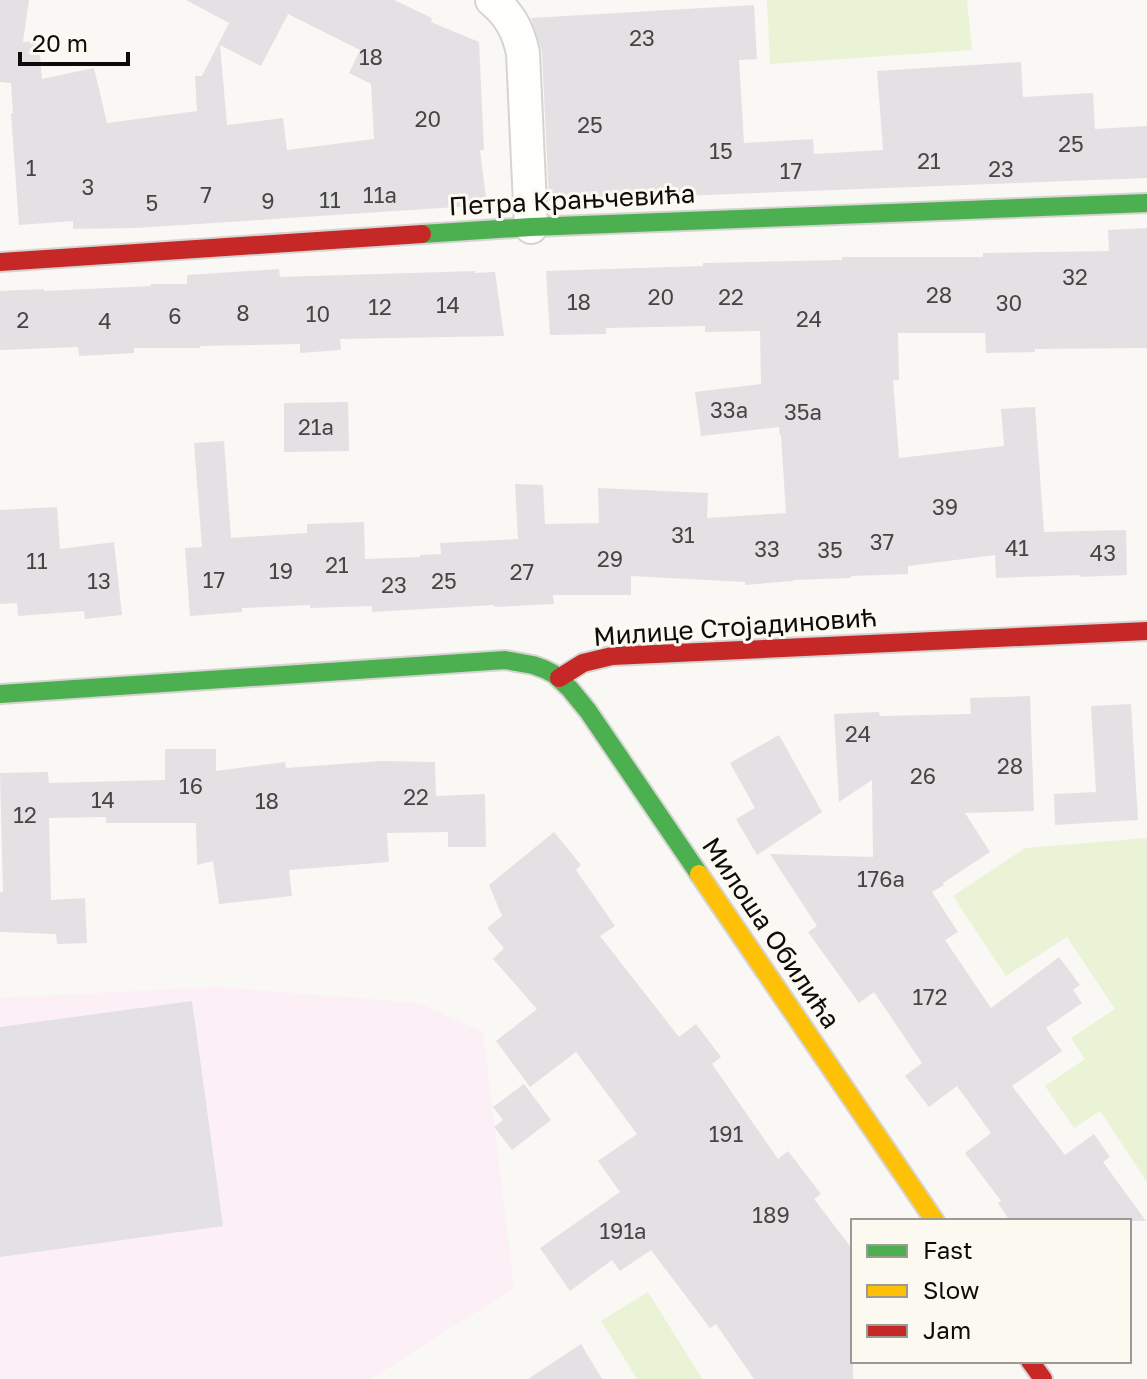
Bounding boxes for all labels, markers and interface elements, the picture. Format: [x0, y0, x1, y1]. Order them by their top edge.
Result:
scale bar [20, 16, 128, 66]
house number: 23 [629, 24, 655, 51]
text: 20 m [32, 28, 88, 57]
house number: 18 [359, 43, 383, 70]
house number: 20 [415, 105, 441, 132]
house number: 25 [577, 111, 603, 138]
house number: 25 [1058, 130, 1084, 157]
house number: 15 [709, 137, 733, 164]
house number: 21 [917, 147, 941, 174]
house number: 1 [26, 154, 37, 181]
house number: 23 [988, 155, 1014, 182]
house number: 17 [780, 157, 802, 184]
house number: 3 [82, 173, 94, 200]
street label: Петра Крањчевића [448, 178, 696, 221]
house number: 7 [200, 181, 212, 208]
house number: 11a [363, 181, 397, 208]
house number: 11 [319, 186, 341, 213]
house number: 9 [261, 187, 275, 214]
house number: 5 [146, 189, 158, 216]
house number: 32 [1062, 263, 1088, 290]
house number: 28 [926, 281, 952, 308]
house number: 20 [648, 283, 674, 310]
house number: 22 [718, 283, 744, 310]
house number: 18 [567, 288, 591, 315]
house number: 30 [996, 289, 1022, 316]
house number: 14 [436, 291, 460, 318]
house number: 12 [368, 293, 392, 320]
house number: 8 [236, 299, 250, 326]
house number: 10 [306, 300, 330, 327]
house number: 6 [168, 302, 182, 329]
house number: 24 [796, 305, 822, 332]
house number: 2 [17, 306, 29, 333]
house number: 4 [98, 307, 112, 334]
house number: 33a [710, 396, 748, 423]
house number: 35a [784, 398, 822, 425]
house number: 21a [298, 413, 334, 440]
house number: 39 [932, 493, 958, 520]
house number: 31 [671, 521, 695, 548]
house number: 37 [870, 528, 894, 555]
house number: 41 [1005, 534, 1029, 561]
house number: 33 [754, 535, 780, 562]
house number: 35 [817, 536, 843, 563]
house number: 43 [1090, 539, 1116, 566]
house number: 29 [597, 545, 623, 572]
house number: 11 [26, 547, 48, 574]
house number: 21 [325, 551, 349, 578]
house number: 19 [269, 557, 293, 584]
house number: 27 [510, 558, 534, 585]
house number: 17 [203, 566, 225, 593]
house number: 13 [87, 567, 111, 594]
house number: 25 [431, 567, 457, 594]
house number: 23 [381, 571, 407, 598]
street label: Милице Стојадиновић [592, 601, 878, 652]
house number: 24 [845, 720, 871, 747]
house number: 28 [997, 752, 1023, 779]
house number: 26 [910, 762, 936, 789]
house number: 16 [179, 772, 203, 799]
house number: 22 [403, 783, 429, 810]
house number: 14 [91, 786, 115, 813]
house number: 18 [255, 787, 279, 814]
house number: 12 [13, 801, 37, 828]
street label: Милоша Обилића [696, 831, 847, 1034]
house number: 176a [857, 865, 905, 892]
house number: 172 [912, 983, 948, 1010]
house number: 191 [709, 1120, 744, 1147]
house number: 189 [752, 1201, 790, 1228]
house number: 191a [599, 1217, 647, 1244]
legend [851, 1219, 1131, 1363]
text: Fast [923, 1235, 973, 1264]
text: Slow [923, 1275, 979, 1304]
text: Jam [923, 1315, 971, 1344]

